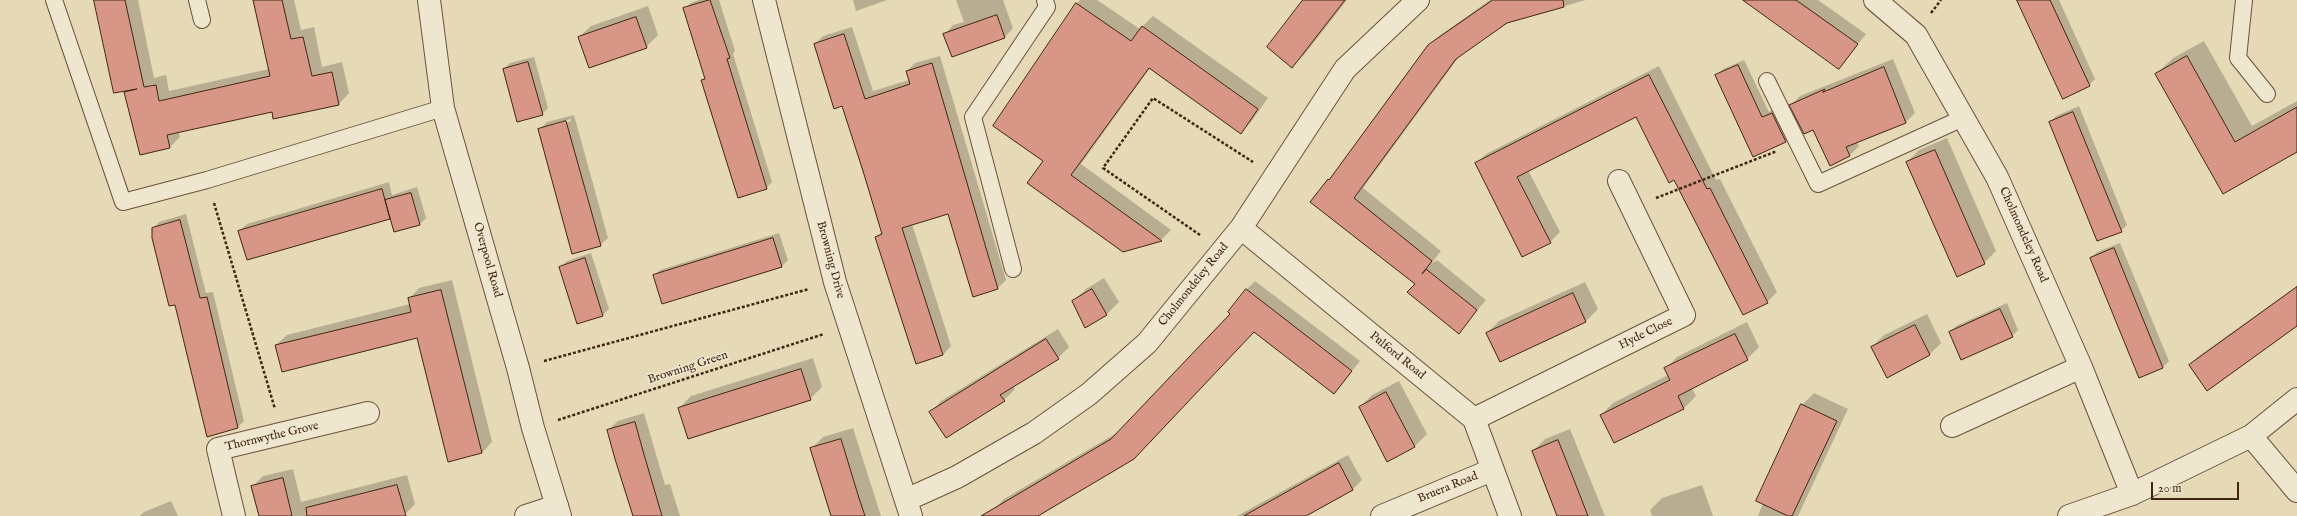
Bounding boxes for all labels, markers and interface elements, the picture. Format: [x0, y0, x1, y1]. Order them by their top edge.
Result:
street label: Cholmondeley Road [1995, 185, 2051, 285]
street label: Browning Drive [813, 220, 847, 300]
street label: Overpool Road [469, 221, 505, 299]
street label: Cholmondeley Road [1156, 240, 1232, 330]
street label: Hyde Close [1617, 315, 1675, 353]
street label: Pulford Road [1366, 329, 1428, 383]
street label: Browning Green [646, 348, 730, 388]
street label: Thornwythe Grove [224, 419, 320, 455]
street label: Bruera Road [1416, 469, 1480, 507]
scale bar [2153, 474, 2241, 500]
text: 20 m [2158, 481, 2181, 496]

